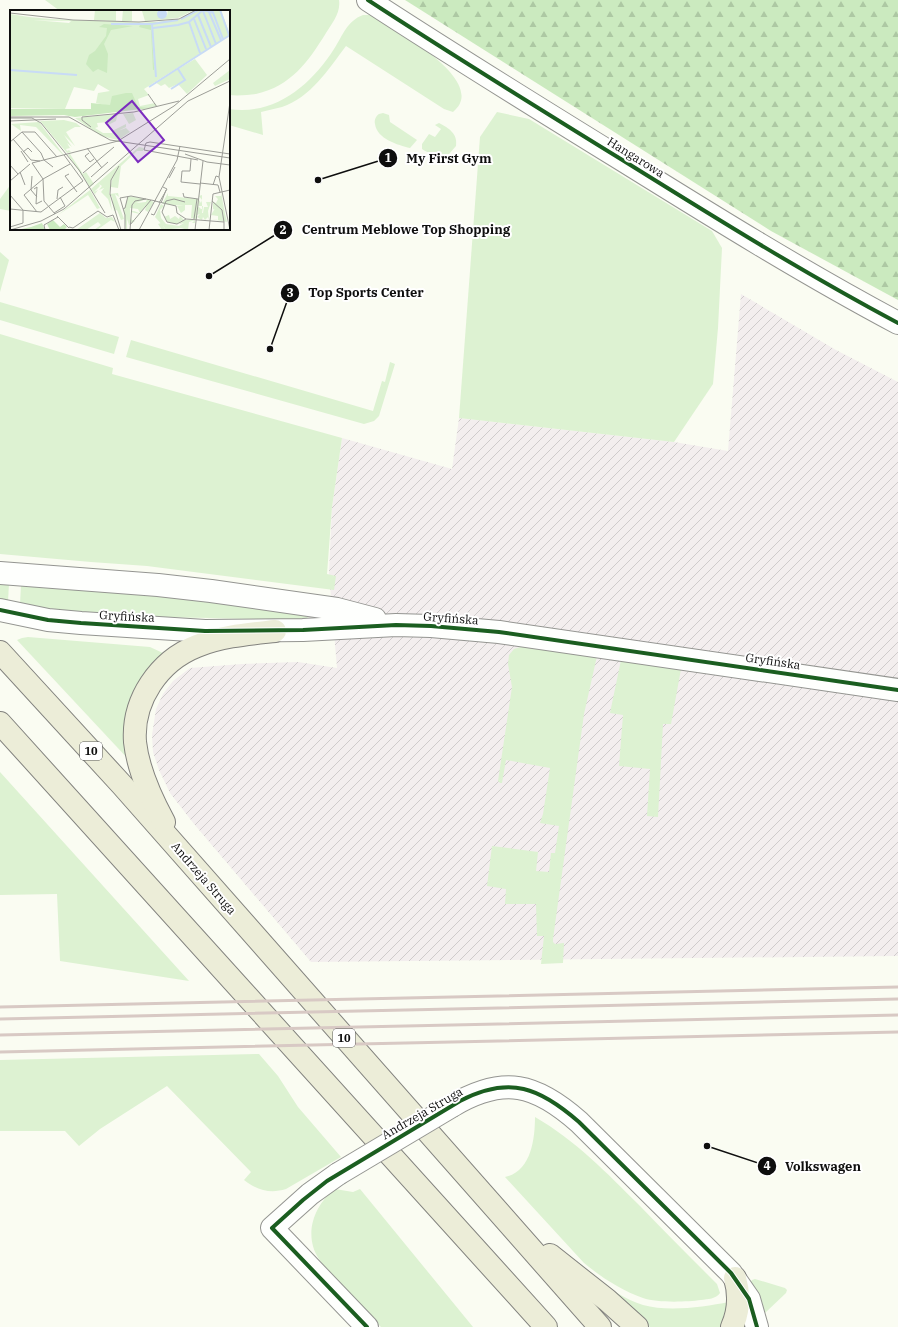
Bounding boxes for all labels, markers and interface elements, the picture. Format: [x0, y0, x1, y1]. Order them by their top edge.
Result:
inset map [10, 10, 230, 230]
street label: Hangarowa [605, 134, 668, 181]
callout: My First Gym [378, 146, 499, 171]
text: 1 [384, 150, 392, 165]
text: My First Gym [406, 150, 492, 167]
callout: Centrum Meblowe Top Shopping [273, 217, 518, 242]
text: Centrum Meblowe Top Shopping [302, 221, 511, 238]
text: 2 [279, 222, 287, 237]
callout: Top Sports Center [280, 280, 432, 305]
text: Top Sports Center [308, 284, 424, 301]
text: 3 [286, 285, 294, 300]
street label: Gryfińska [99, 607, 156, 625]
street label: Gryfińska [423, 609, 480, 627]
street label: Gryfińska [744, 650, 802, 672]
road number: 10 [80, 742, 102, 760]
street label: Andrzeja Struga [168, 839, 240, 918]
road number: 10 [333, 1029, 355, 1047]
street label: Andrzeja Struga [379, 1083, 466, 1142]
callout: Volkswagen [757, 1154, 869, 1179]
text: 4 [763, 1158, 771, 1173]
text: Volkswagen [785, 1158, 861, 1175]

